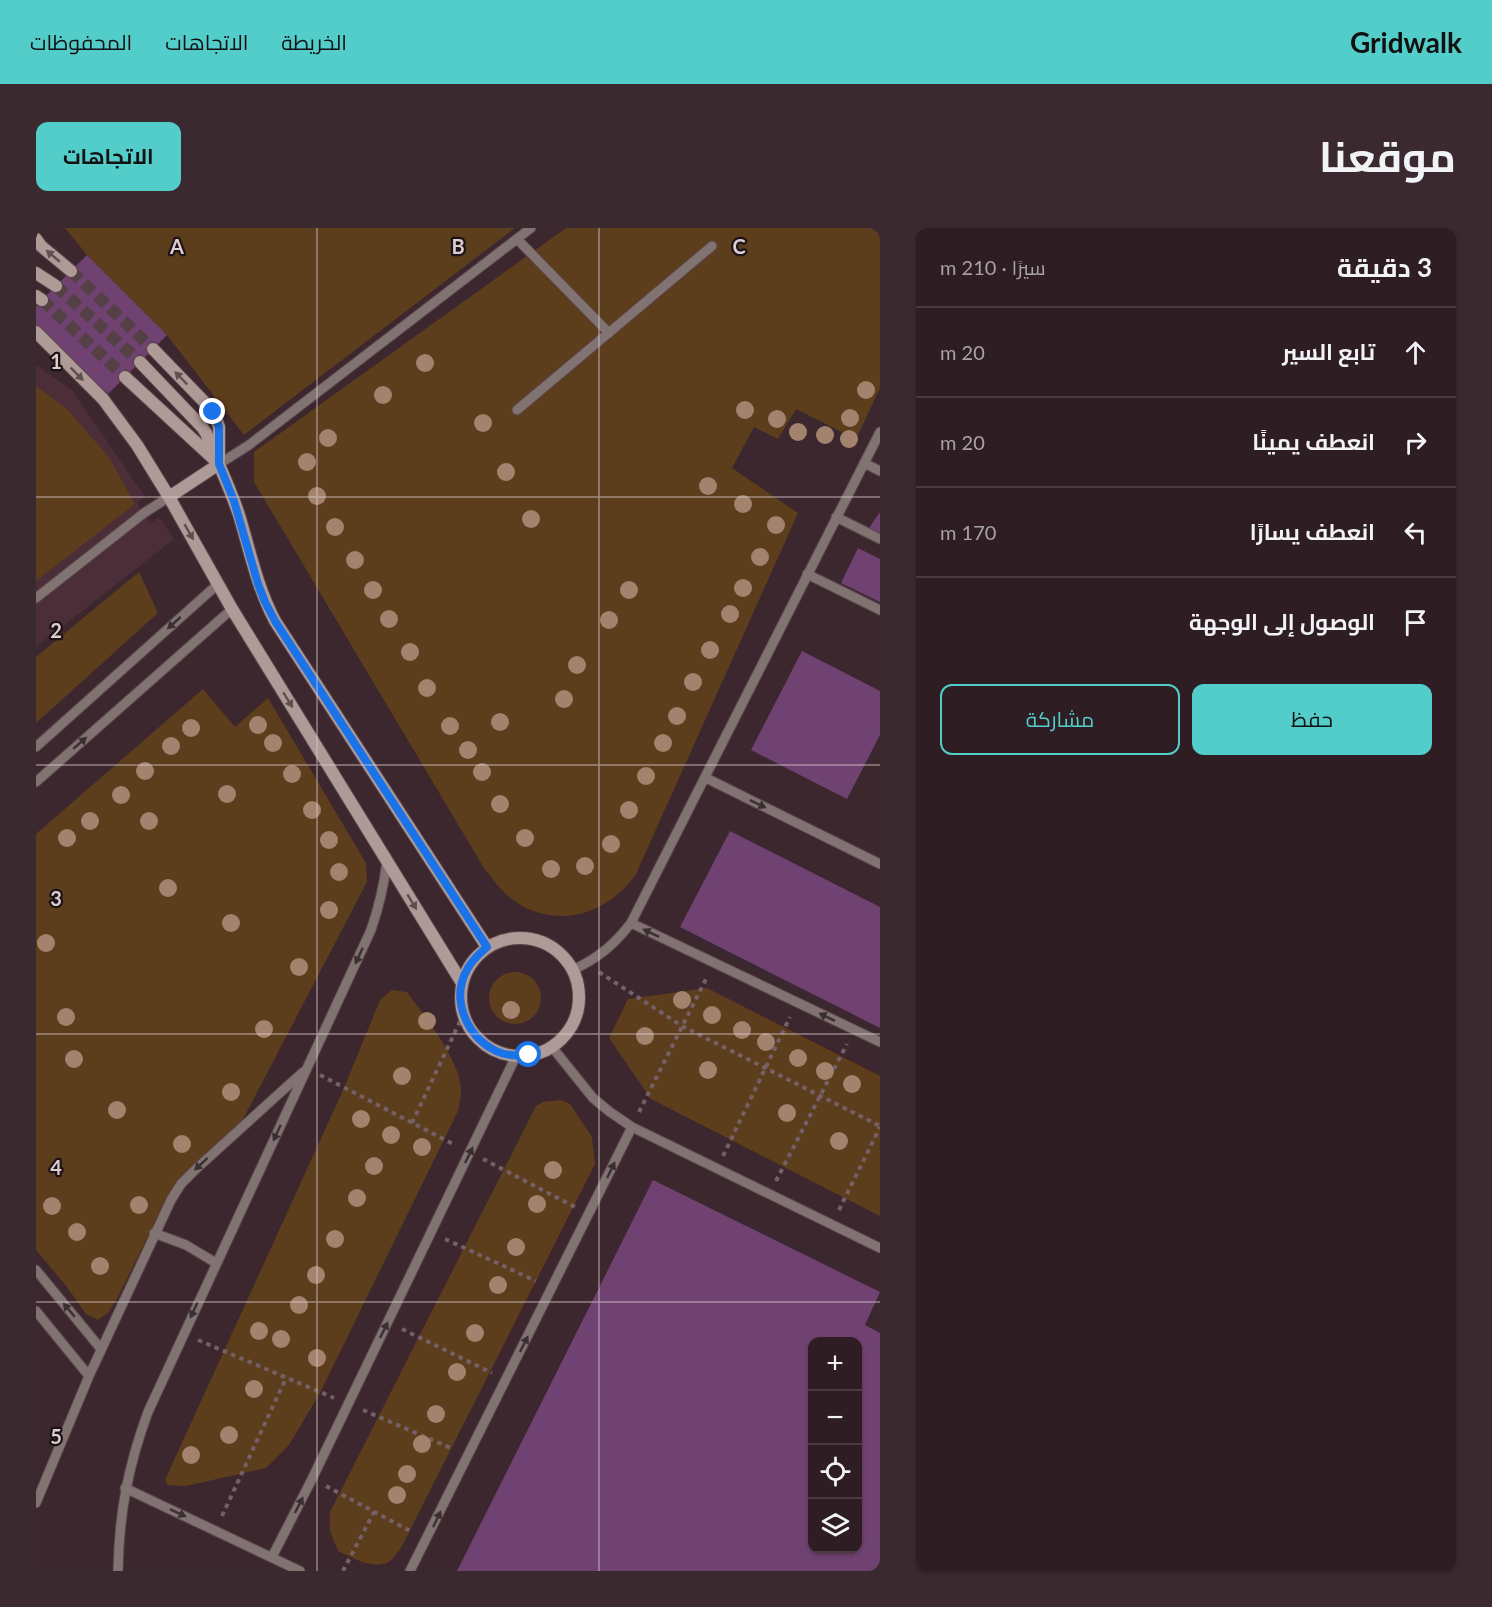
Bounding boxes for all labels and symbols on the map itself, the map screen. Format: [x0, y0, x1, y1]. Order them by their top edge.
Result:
text: A [169, 234, 184, 258]
text: B [451, 234, 465, 258]
text: C [732, 234, 746, 258]
one-way arrow [45, 250, 60, 262]
text: 1 [50, 349, 62, 373]
one-way arrow [70, 366, 84, 380]
one-way arrow [174, 371, 188, 386]
route end [199, 398, 225, 424]
one-way arrow [184, 524, 194, 541]
one-way arrow [167, 616, 182, 630]
text: 2 [50, 618, 62, 642]
one-way arrow [283, 692, 294, 708]
one-way arrow [72, 737, 88, 750]
one-way arrow [750, 799, 767, 808]
text: 3 [50, 886, 62, 910]
one-way arrow [407, 894, 418, 910]
one-way arrow [643, 928, 660, 937]
one-way arrow [355, 948, 364, 965]
one-way arrow [819, 1012, 836, 1021]
route start [515, 1041, 541, 1067]
one-way arrow [272, 1125, 281, 1142]
one-way arrow [465, 1146, 474, 1163]
text: 4 [50, 1155, 62, 1179]
one-way arrow [194, 1157, 209, 1171]
one-way arrow [606, 1161, 615, 1178]
one-way arrow [190, 1301, 199, 1318]
one-way arrow [62, 1302, 75, 1318]
one-way arrow [379, 1321, 388, 1338]
one-way arrow [519, 1336, 528, 1353]
text: 5 [50, 1424, 62, 1448]
one-way arrow [294, 1497, 303, 1514]
one-way arrow [169, 1509, 186, 1518]
one-way arrow [432, 1510, 442, 1527]

